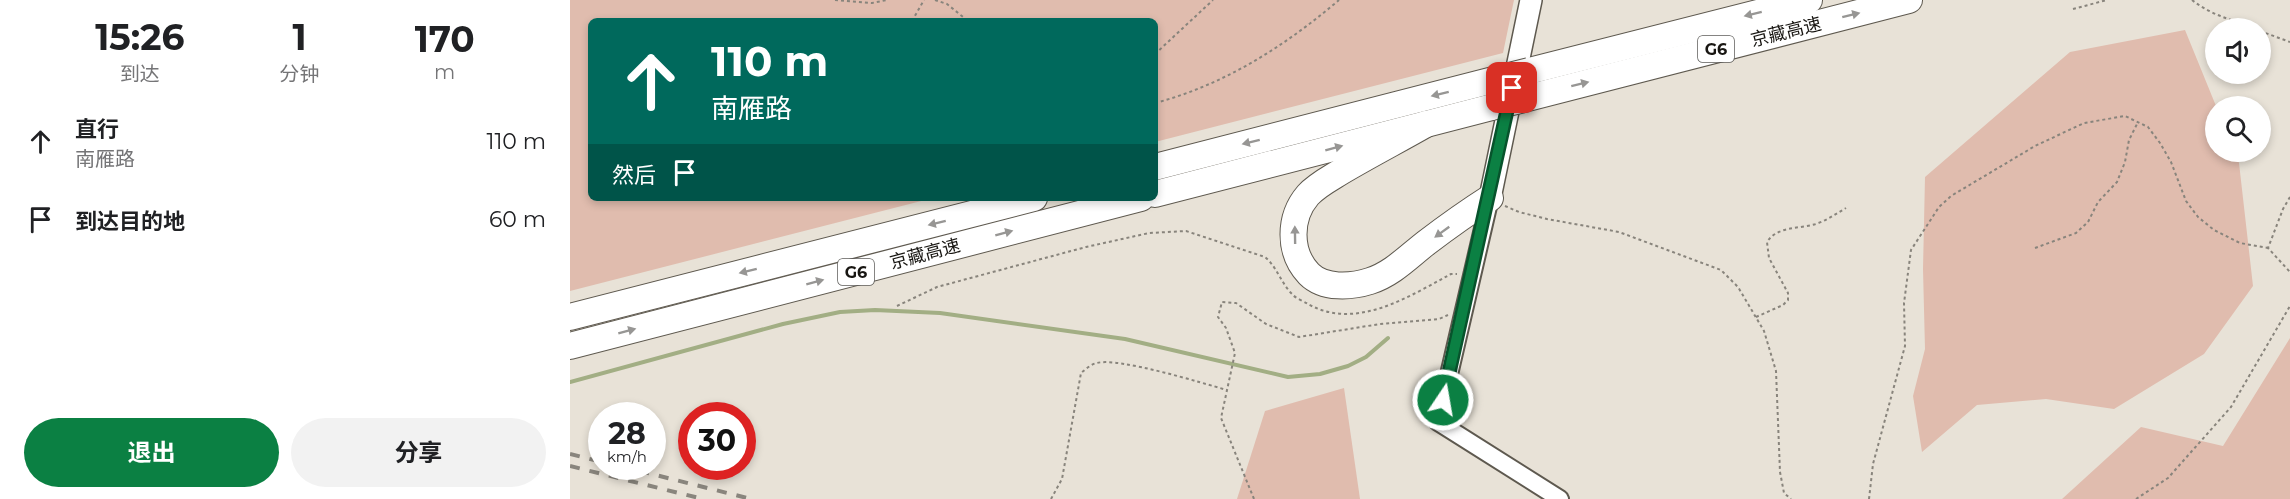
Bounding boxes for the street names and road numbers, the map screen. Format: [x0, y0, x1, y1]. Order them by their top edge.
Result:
street label: 京藏高速 [1748, 13, 1824, 51]
road number: G6 [1698, 36, 1734, 62]
street label: 京藏高速 [887, 234, 963, 274]
road number: G6 [838, 259, 874, 285]

